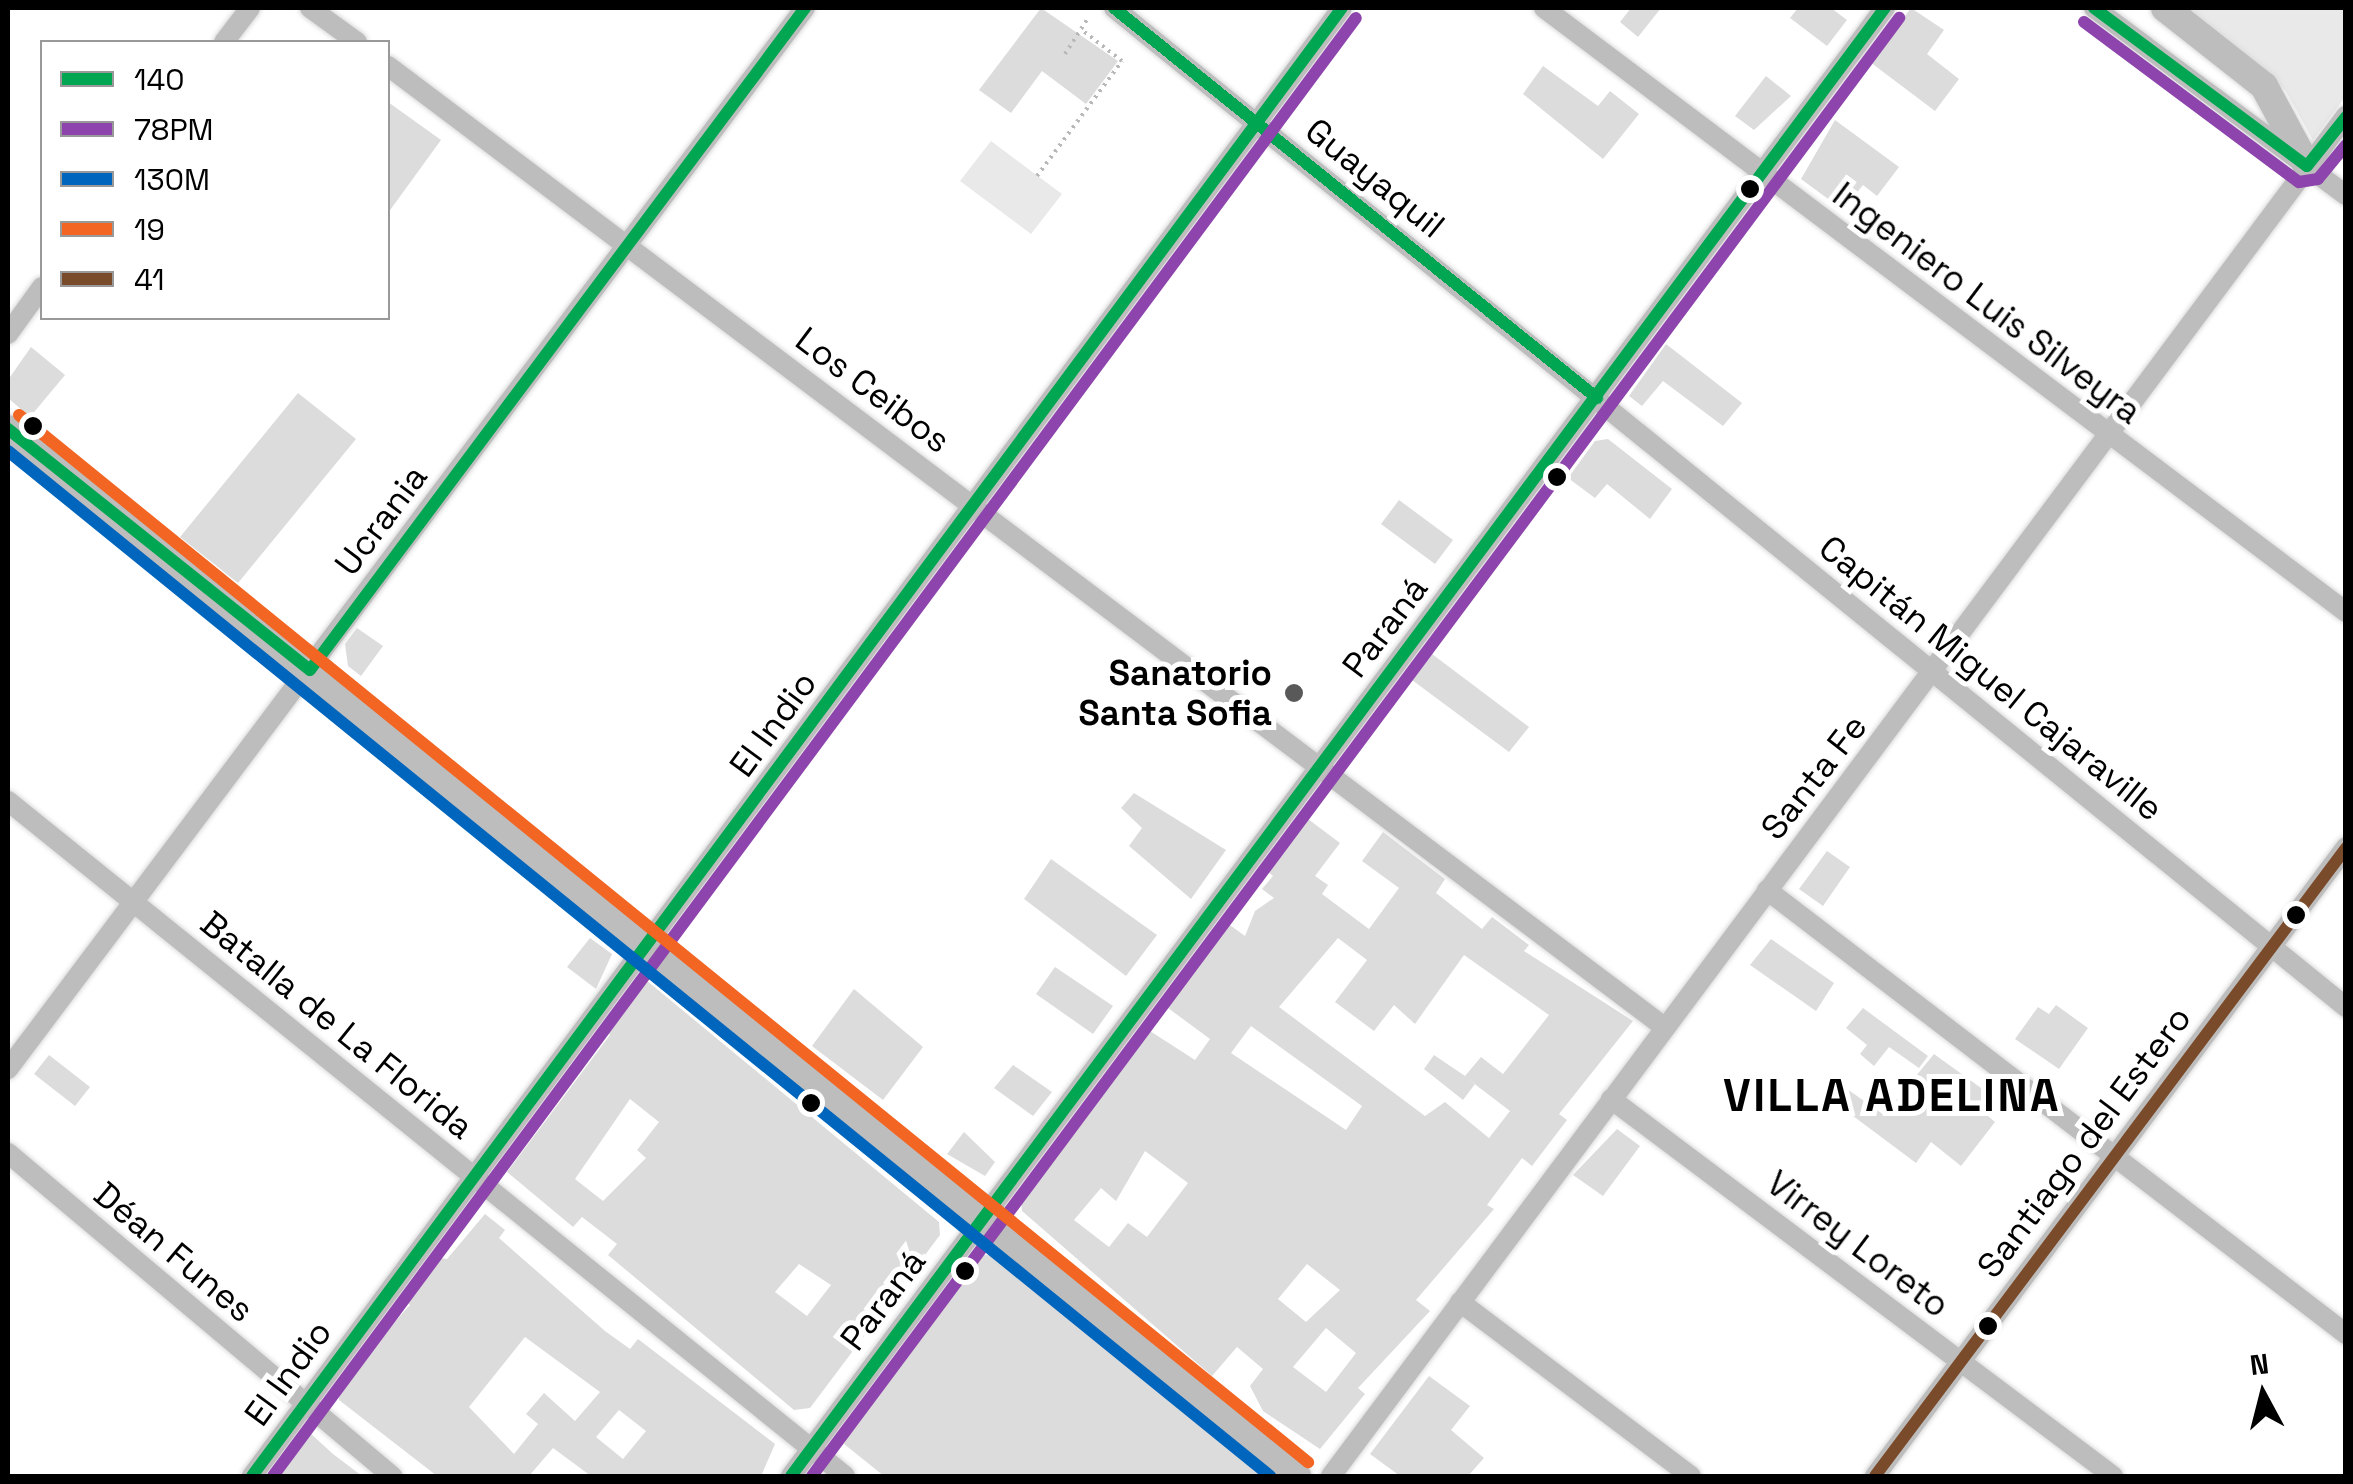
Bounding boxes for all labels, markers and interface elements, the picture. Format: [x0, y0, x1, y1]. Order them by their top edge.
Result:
legend [40, 40, 390, 320]
text: 140 [134, 60, 185, 99]
street label: Guayaquil [1297, 109, 1453, 247]
text: 78PM [134, 110, 214, 149]
text: 130M [134, 160, 210, 199]
street label: Ingeniero Luis Silveyra [1825, 173, 2149, 433]
unlabelled marker [1740, 179, 1760, 199]
text: 19 [134, 210, 165, 249]
text: 41 [134, 260, 165, 299]
street label: Los Ceibos [788, 318, 958, 462]
unlabelled marker [23, 416, 43, 436]
street label: Ucrania [326, 457, 436, 583]
unlabelled marker [1547, 467, 1567, 487]
street label: Capitán Miguel Cajaraville [1811, 526, 2171, 830]
street label: Paraná [1334, 568, 1436, 686]
place label: Sanatorio Santa Sofia [1079, 652, 1272, 734]
street label: El Indio [721, 663, 825, 785]
marker: Sanatorio Santa Sofia [1281, 680, 1307, 706]
street label: Santa Fe [1752, 706, 1876, 848]
street label: Batalla de La Florida [192, 902, 482, 1148]
unlabelled marker [2286, 905, 2306, 925]
street label: Santiago del Estero [1968, 998, 2200, 1286]
district label: VILLA ADELINA [1722, 1069, 2062, 1123]
unlabelled marker [801, 1093, 821, 1113]
street label: Virrey Loreto [1759, 1162, 1957, 1326]
street label: Déan Funes [86, 1173, 262, 1331]
street label: Paraná [832, 1241, 934, 1359]
unlabelled marker [955, 1261, 975, 1281]
street label: El Indio [236, 1312, 340, 1434]
unlabelled marker [1978, 1316, 1998, 1336]
north arrow [2213, 1344, 2313, 1444]
text: N [2248, 1345, 2271, 1383]

